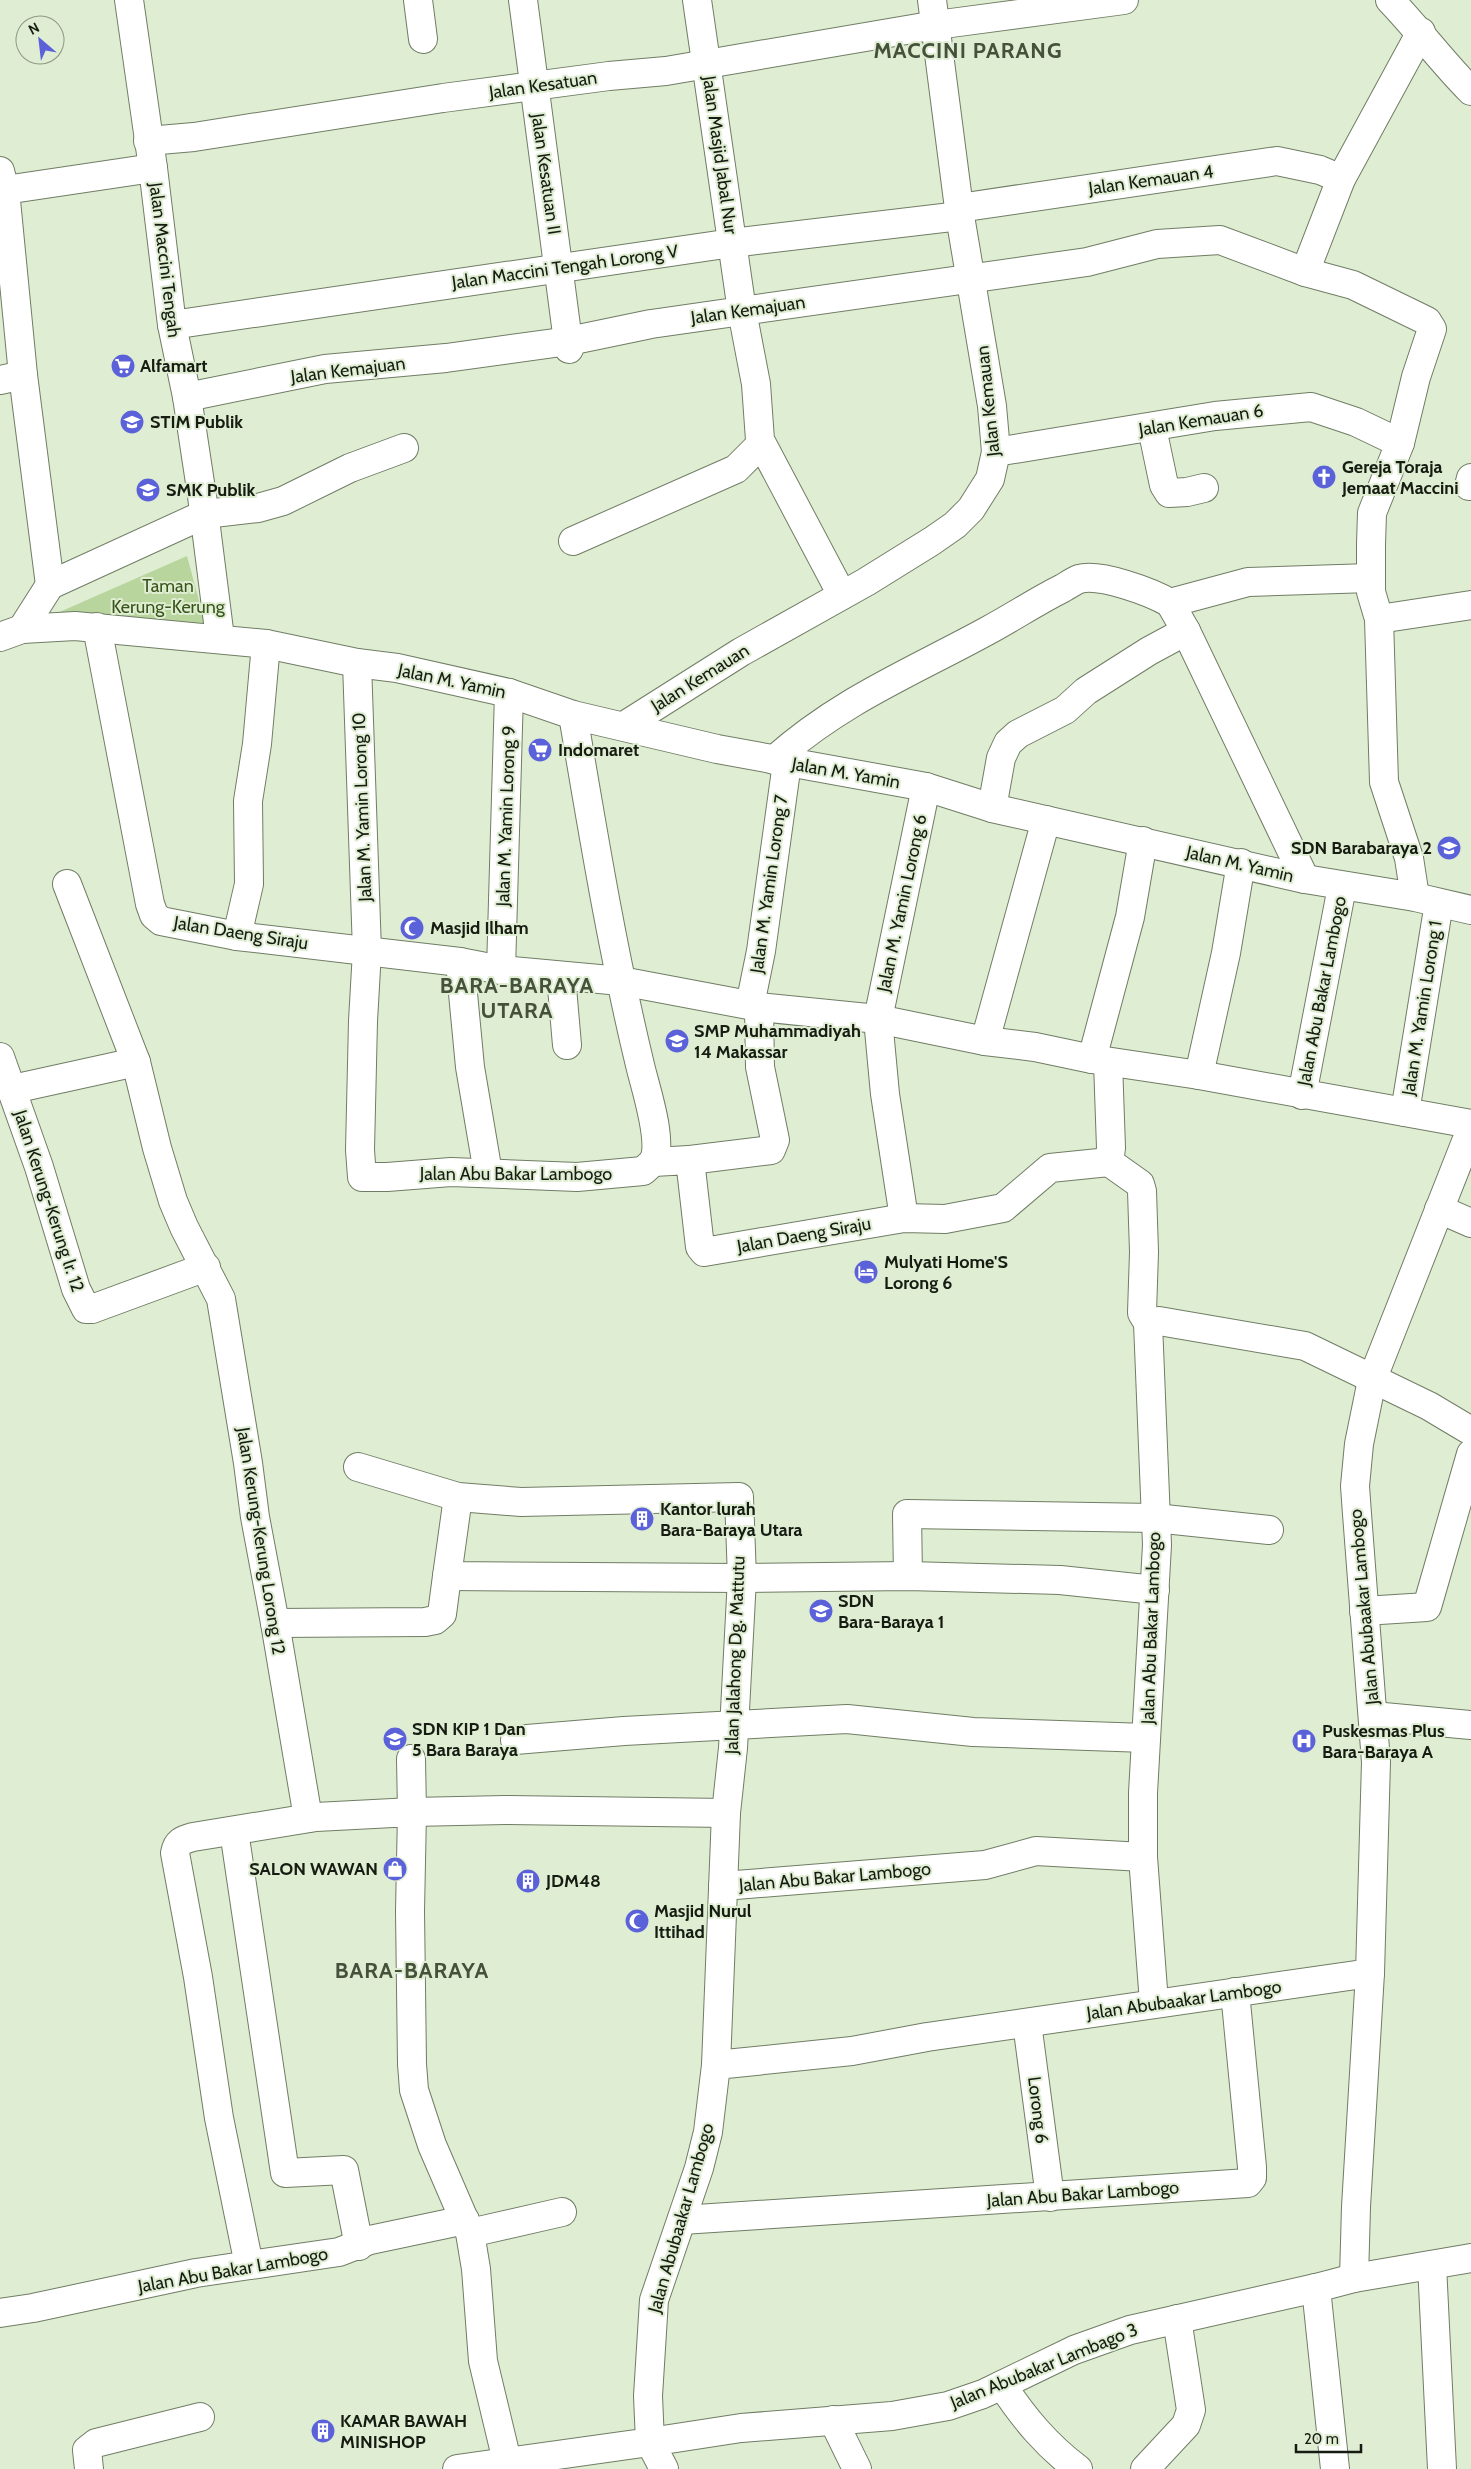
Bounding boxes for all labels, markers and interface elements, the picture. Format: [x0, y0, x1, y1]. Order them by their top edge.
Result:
north arrow [15, 15, 65, 65]
text: N [25, 18, 42, 39]
district label: MACCINI PARANG [873, 37, 1063, 64]
street label: Jalan Kesatuan [487, 67, 598, 104]
street label: Jalan Masjid Jabal Nur [698, 73, 742, 236]
street label: Jalan Kesatuan II [526, 111, 565, 236]
street label: Jalan Kemauan 4 [1086, 160, 1215, 200]
street label: Jalan Maccini Tengah [144, 180, 185, 339]
street label: Jalan Maccini Tengah Lorong V [450, 240, 680, 294]
street label: Jalan Kemajuan [688, 291, 807, 329]
street label: Jalan Kemauan [971, 344, 1005, 459]
street label: Jalan Kemajuan [288, 352, 407, 388]
supermarket icon: Alfamart [110, 353, 136, 379]
place label: Alfamart [140, 355, 208, 377]
street label: Jalan Kemauan 6 [1136, 399, 1265, 441]
school or university icon: STIM Publik [119, 409, 145, 435]
place label: STIM Publik [150, 411, 243, 433]
place label: Gereja Toraja Jemaat Maccini [1341, 456, 1459, 499]
church icon: Gereja Toraja Jemaat Maccini [1311, 464, 1337, 490]
school or university icon: SMK Publik [135, 477, 161, 503]
place label: SMK Publik [166, 479, 256, 501]
park label: Taman Kerung-Kerung [111, 575, 226, 618]
street label: Jalan Kemauan [646, 639, 753, 717]
street label: Jalan M. Yamin [395, 659, 508, 703]
street label: Jalan M. Yamin Lorong 10 [348, 712, 376, 903]
street label: Jalan M. Yamin Lorong 9 [492, 725, 520, 908]
supermarket icon: Indomaret [527, 737, 553, 763]
place label: Indomaret [558, 739, 639, 761]
street label: Jalan M. Yamin [789, 752, 902, 793]
street label: Jalan M. Yamin Lorong 7 [745, 793, 792, 976]
street label: Jalan M. Yamin Lorong 6 [872, 812, 932, 995]
school or university icon: SDN Barabaraya 2 [1436, 835, 1462, 861]
place label: SDN Barabaraya 2 [1291, 837, 1432, 859]
street label: Jalan M. Yamin [1183, 841, 1296, 887]
street label: Jalan Abu Bakar Lambogo [1293, 894, 1351, 1089]
street label: Jalan Daeng Siraju [171, 911, 310, 954]
mosque icon: Masjid Ilham [399, 915, 425, 941]
place label: Masjid Ilham [430, 917, 529, 939]
street label: Jalan M. Yamin Lorong 1 [1397, 919, 1447, 1098]
district label: BARA-BARAYA UTARA [440, 972, 594, 1024]
place label: SMP Muhammadiyah 14 Makassar [694, 1020, 861, 1063]
school or university icon: SMP Muhammadiyah 14 Makassar [664, 1028, 690, 1054]
street label: Jalan Kerung-Kerung lr. 12 [9, 1106, 89, 1295]
street label: Jalan Abu Bakar Lambogo [419, 1163, 612, 1185]
street label: Jalan Daeng Siraju [734, 1212, 873, 1258]
place label: Mulyati Home'S Lorong 6 [884, 1251, 1008, 1294]
hotel icon: Mulyati Home'S Lorong 6 [853, 1259, 879, 1285]
street label: Jalan Kerung-Kerung Lorong 12 [232, 1425, 290, 1656]
place label: Kantor lurah Bara-Baraya Utara [660, 1498, 803, 1541]
building icon: Kantor lurah Bara-Baraya Utara [629, 1506, 655, 1532]
street label: Jalan Abubaakar Lambogo [1344, 1508, 1384, 1707]
street label: Jalan Abu Bakar Lambogo [1137, 1531, 1165, 1726]
street label: Jalan Jalahong Dg. Mattutu [721, 1555, 749, 1756]
place label: SDN Bara-Baraya 1 [838, 1590, 944, 1633]
school or university icon: SDN Bara-Baraya 1 [808, 1598, 834, 1624]
place label: SDN KIP 1 Dan 5 Bara Baraya [412, 1718, 526, 1761]
place label: Puskesmas Plus Bara-Baraya A [1322, 1720, 1445, 1763]
school or university icon: SDN KIP 1 Dan 5 Bara Baraya [382, 1726, 408, 1752]
hospital icon: Puskesmas Plus Bara-Baraya A [1291, 1728, 1317, 1754]
shop icon: SALON WAWAN [382, 1856, 408, 1882]
place label: SALON WAWAN [249, 1858, 378, 1880]
street label: Jalan Abu Bakar Lambogo [737, 1858, 932, 1896]
building icon: JDM48 [515, 1868, 541, 1894]
place label: JDM48 [545, 1870, 601, 1892]
place label: Masjid Nurul Ittihad [654, 1900, 752, 1943]
mosque icon: Masjid Nurul Ittihad [624, 1908, 650, 1934]
district label: BARA-BARAYA [335, 1957, 489, 1984]
street label: Jalan Abubaakar Lambogo [1084, 1975, 1283, 2025]
street label: Lorong 6 [1023, 2075, 1053, 2145]
street label: Jalan Abubaakar Lambogo [643, 2120, 719, 2316]
street label: Jalan Abu Bakar Lambogo [985, 2176, 1180, 2212]
street label: Jalan Abu Bakar Lambogo [135, 2242, 330, 2298]
street label: Jalan Abubakar Lambago 3 [946, 2318, 1141, 2414]
place label: KAMAR BAWAH MINISHOP [340, 2410, 467, 2453]
building icon: KAMAR BAWAH MINISHOP [310, 2418, 336, 2444]
scale bar [1296, 2422, 1361, 2454]
text: 20 m [1304, 2430, 1339, 2448]

